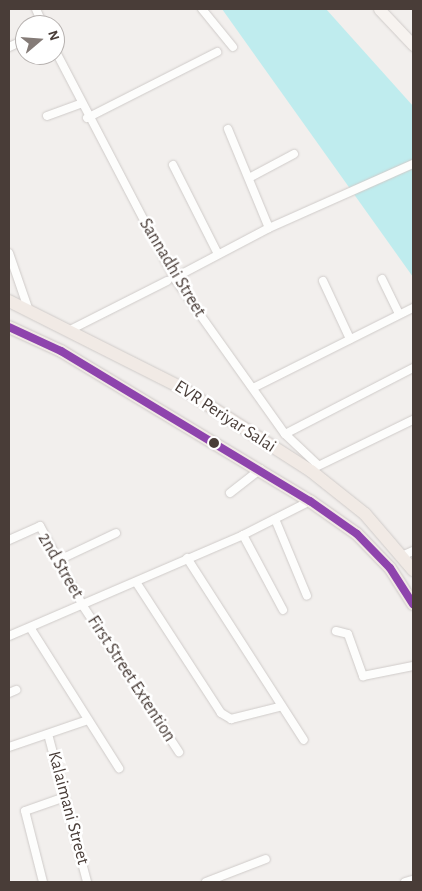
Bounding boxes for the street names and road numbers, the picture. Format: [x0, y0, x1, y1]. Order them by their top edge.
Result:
street label: Sannadhi Street [134, 215, 210, 321]
street label: EVR Periyar Salai [170, 376, 280, 458]
street label: 2nd Street [33, 529, 87, 603]
street label: First Street Extention [82, 612, 180, 746]
street label: Kalaimani Street [42, 749, 94, 867]

